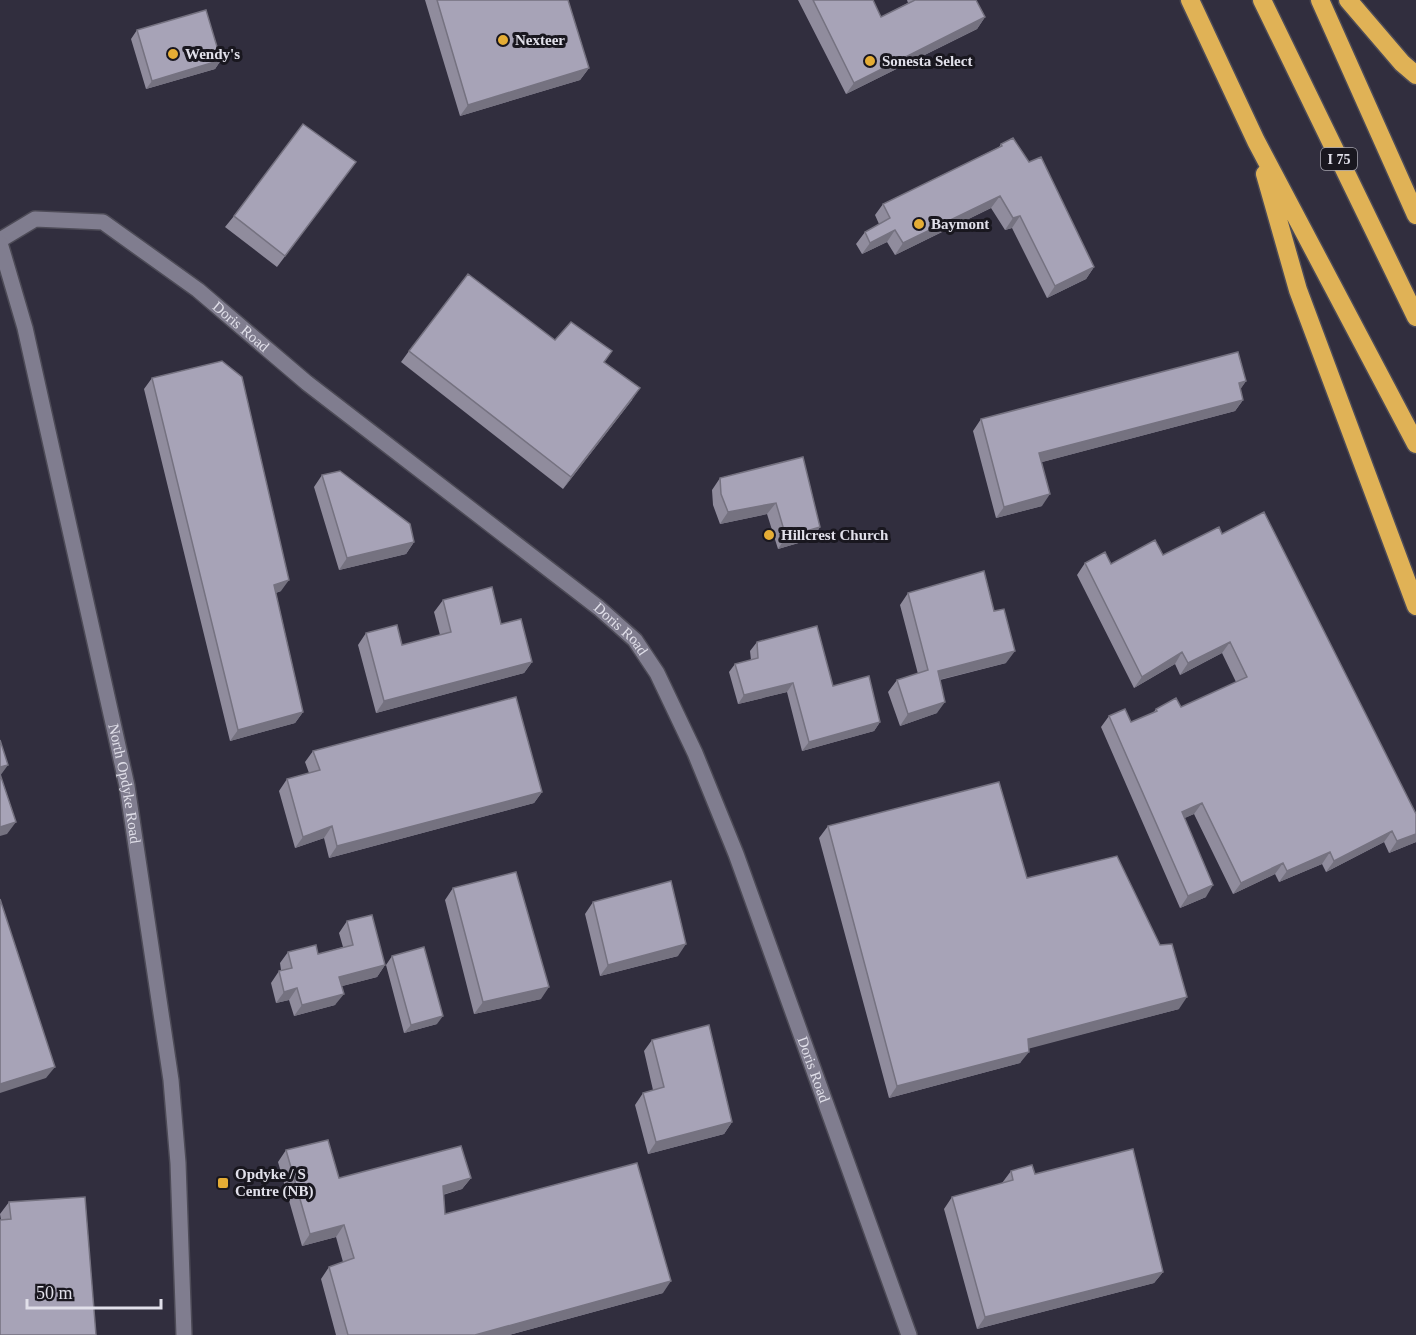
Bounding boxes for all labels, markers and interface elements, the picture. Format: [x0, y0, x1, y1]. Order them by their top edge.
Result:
place label: Nexteer [515, 32, 565, 48]
marker: Nexteer [496, 33, 510, 47]
place label: Wendy's [185, 46, 240, 62]
marker: Wendy's [166, 47, 180, 61]
place label: Sonesta Select [882, 53, 972, 69]
marker: Sonesta Select [863, 54, 877, 68]
road number: I 75 [1321, 148, 1357, 170]
place label: Baymont [931, 216, 989, 232]
marker: Baymont [912, 217, 926, 231]
street label: Doris Road [209, 298, 273, 355]
place label: Hillcrest Church [781, 527, 889, 543]
marker: Hillcrest Church [762, 528, 776, 542]
street label: Doris Road [591, 599, 651, 659]
street label: North Opdyke Road [105, 722, 144, 845]
street label: Doris Road [794, 1034, 833, 1105]
place label: Opdyke / S Centre (NB) [235, 1166, 313, 1200]
marker: Opdyke / S Centre (NB) [216, 1176, 230, 1190]
scale bar [27, 1272, 160, 1310]
text: 50 m [36, 1283, 73, 1303]

